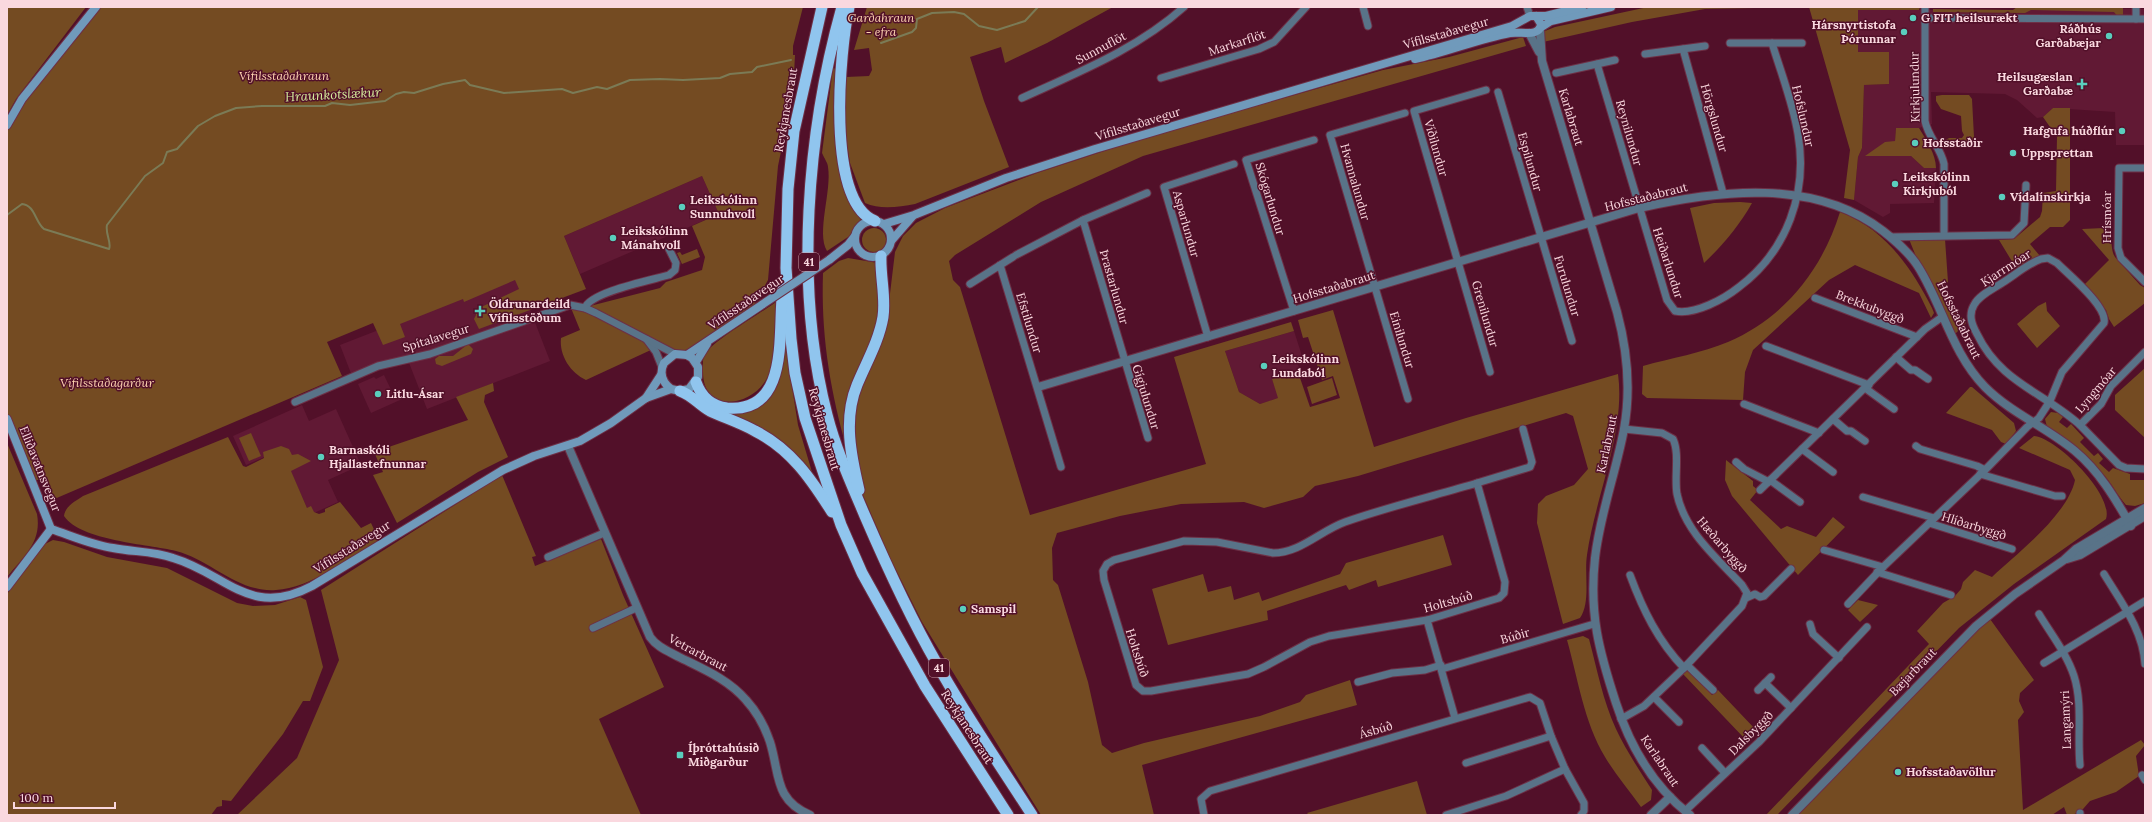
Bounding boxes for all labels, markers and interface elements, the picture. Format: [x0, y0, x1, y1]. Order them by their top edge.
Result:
park label: Garðahraun - efra [848, 10, 915, 39]
place label: G FIT heilsurækt [1921, 10, 2019, 25]
street label: Vífilsstaðavegur [1401, 13, 1491, 52]
marker: G FIT heilsurækt [1908, 13, 1918, 23]
place label: Hársnyrtistofa Þórunnar [1811, 17, 1897, 46]
place label: Ráðhús Garðabæjar [2035, 21, 2101, 50]
street label: Markarflöt [1206, 26, 1268, 59]
marker: Hársnyrtistofa Þórunnar [1899, 27, 1909, 37]
street label: Sunnuflöt [1073, 28, 1129, 67]
marker: Ráðhús Garðabæjar [2104, 31, 2114, 41]
street label: Kirkjulundur [1906, 51, 1923, 122]
street label: Reykjanesbraut [771, 66, 800, 153]
park label: Vífilsstaðahraun [239, 68, 330, 83]
place label: Heilsugæslan Garðabæ [1997, 69, 2073, 98]
marker: Heilsugæslan Garðabæ [2076, 78, 2088, 90]
street label: Hörgslundur [1698, 82, 1732, 155]
water label: Hraunkotslækur [285, 83, 382, 106]
street label: Hofslundur [1789, 84, 1818, 149]
street label: Karlabraut [1556, 86, 1587, 148]
street label: Reynilundur [1613, 98, 1646, 168]
street label: Vífilsstaðavegur [1093, 103, 1183, 144]
street label: Víðilundur [1421, 117, 1452, 179]
place label: Hafgufa húðflúr [2023, 123, 2114, 138]
marker: Hafgufa húðflúr [2117, 126, 2127, 136]
street label: Espilundur [1515, 131, 1546, 194]
place label: Hofsstaðir [1923, 135, 1983, 150]
marker: Hofsstaðir [1910, 138, 1920, 148]
street label: Hvannalundur [1337, 142, 1374, 223]
place label: Uppsprettan [2021, 145, 2094, 160]
marker: Uppsprettan [2008, 148, 2018, 158]
street label: Skógarlundur [1252, 161, 1289, 238]
place label: Leikskólinn Kirkjuból [1903, 169, 1970, 198]
street label: Hofsstaðabraut [1603, 179, 1689, 214]
marker: Leikskólinn Kirkjuból [1890, 179, 1900, 189]
street label: Asparlundur [1170, 188, 1203, 260]
place label: Vídalínskirkja [2010, 189, 2091, 204]
street label: Hrísmóar [2099, 190, 2114, 243]
place label: Leikskólinn Sunnuhvoll [690, 192, 757, 221]
marker: Vídalínskirkja [1997, 192, 2007, 202]
marker: Leikskólinn Sunnuhvoll [677, 202, 687, 212]
place label: Leikskólinn Mánahvoll [621, 223, 688, 252]
street label: Heiðarlundur [1650, 225, 1687, 301]
marker: Leikskólinn Mánahvoll [608, 233, 618, 243]
street label: Kjarrmóar [1978, 245, 2034, 289]
street label: Þrastarlundur [1097, 248, 1133, 327]
road number: 41 [799, 253, 819, 271]
street label: Furulundur [1551, 253, 1584, 319]
street label: Hofsstaðabraut [1291, 267, 1377, 306]
street label: Vífilsstaðavegur [704, 270, 787, 333]
street label: Hofsstaðabraut [1934, 278, 1985, 362]
street label: Grenilundur [1469, 279, 1502, 350]
street label: Brekkubyggð [1834, 287, 1907, 327]
street label: Efstilundur [1013, 291, 1046, 356]
place label: Öldrunardeild Vífilsstöðum [489, 296, 570, 325]
marker: Öldrunardeild Vífilsstöðum [474, 305, 486, 317]
street label: Einilundur [1387, 310, 1418, 371]
street label: Spítalavegur [401, 320, 472, 355]
place label: Leikskólinn Lundaból [1272, 351, 1339, 380]
marker: Leikskólinn Lundaból [1259, 361, 1269, 371]
street label: Gígjulundur [1129, 362, 1164, 432]
street label: Lyngmóar [2072, 363, 2120, 416]
park label: Vífilsstaðagarður [60, 375, 154, 390]
place label: Litlu-Ásar [386, 386, 444, 401]
street label: Reykjanesbraut [806, 386, 844, 472]
marker: Litlu-Ásar [373, 389, 383, 399]
street label: Karlabraut [1593, 413, 1620, 474]
street label: Elliðavatnsvegur [16, 424, 65, 515]
place label: Barnaskóli Hjallastefnunnar [329, 442, 426, 471]
marker: Barnaskóli Hjallastefnunnar [316, 452, 326, 462]
street label: Hlíðarbyggð [1940, 509, 2009, 543]
street label: Hæðarbyggð [1694, 513, 1751, 576]
street label: Vífilsstaðavegur [310, 516, 394, 577]
street label: Holtsbúð [1422, 587, 1474, 616]
place label: Samspil [971, 601, 1016, 616]
marker: Samspil [958, 604, 968, 614]
street label: Búðir [1498, 624, 1532, 647]
street label: Holtsbúð [1123, 627, 1152, 679]
street label: Vetrarbraut [665, 630, 731, 675]
street label: Bæjarbraut [1886, 644, 1940, 699]
road number: 41 [929, 659, 949, 677]
street label: Reykjanesbraut [938, 687, 997, 767]
street label: Langamýri [2057, 690, 2074, 750]
street label: Dalsbyggð [1725, 707, 1776, 758]
street label: Ásbúð [1357, 718, 1394, 742]
street label: Karlabraut [1638, 732, 1683, 790]
place label: Íþróttahúsið Miðgarður [688, 740, 759, 769]
marker: Íþróttahúsið Miðgarður [675, 750, 685, 760]
place label: Hofsstaðavöllur [1906, 764, 1996, 779]
marker: Hofsstaðavöllur [1893, 767, 1903, 777]
scale bar [14, 784, 115, 810]
text: 100 m [20, 790, 53, 805]

